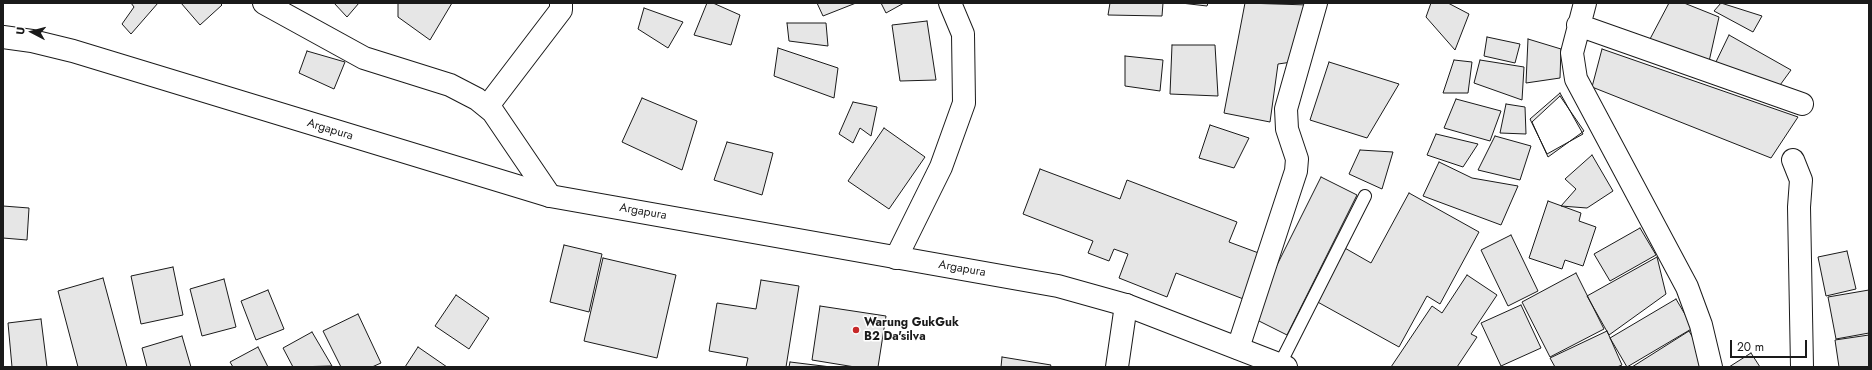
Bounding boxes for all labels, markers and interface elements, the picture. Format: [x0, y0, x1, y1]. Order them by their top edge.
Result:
north arrow [12, 12, 52, 52]
text: U [12, 26, 28, 35]
street label: Argapura [305, 116, 355, 144]
street label: Argapura [618, 201, 668, 223]
street label: Argapura [937, 258, 987, 280]
place label: Warung GukGuk B2 Da'silva [864, 316, 959, 344]
marker: Warung GukGuk B2 Da'silva [851, 325, 861, 335]
scale bar [1732, 332, 1809, 358]
text: 20 m [1737, 338, 1764, 356]

